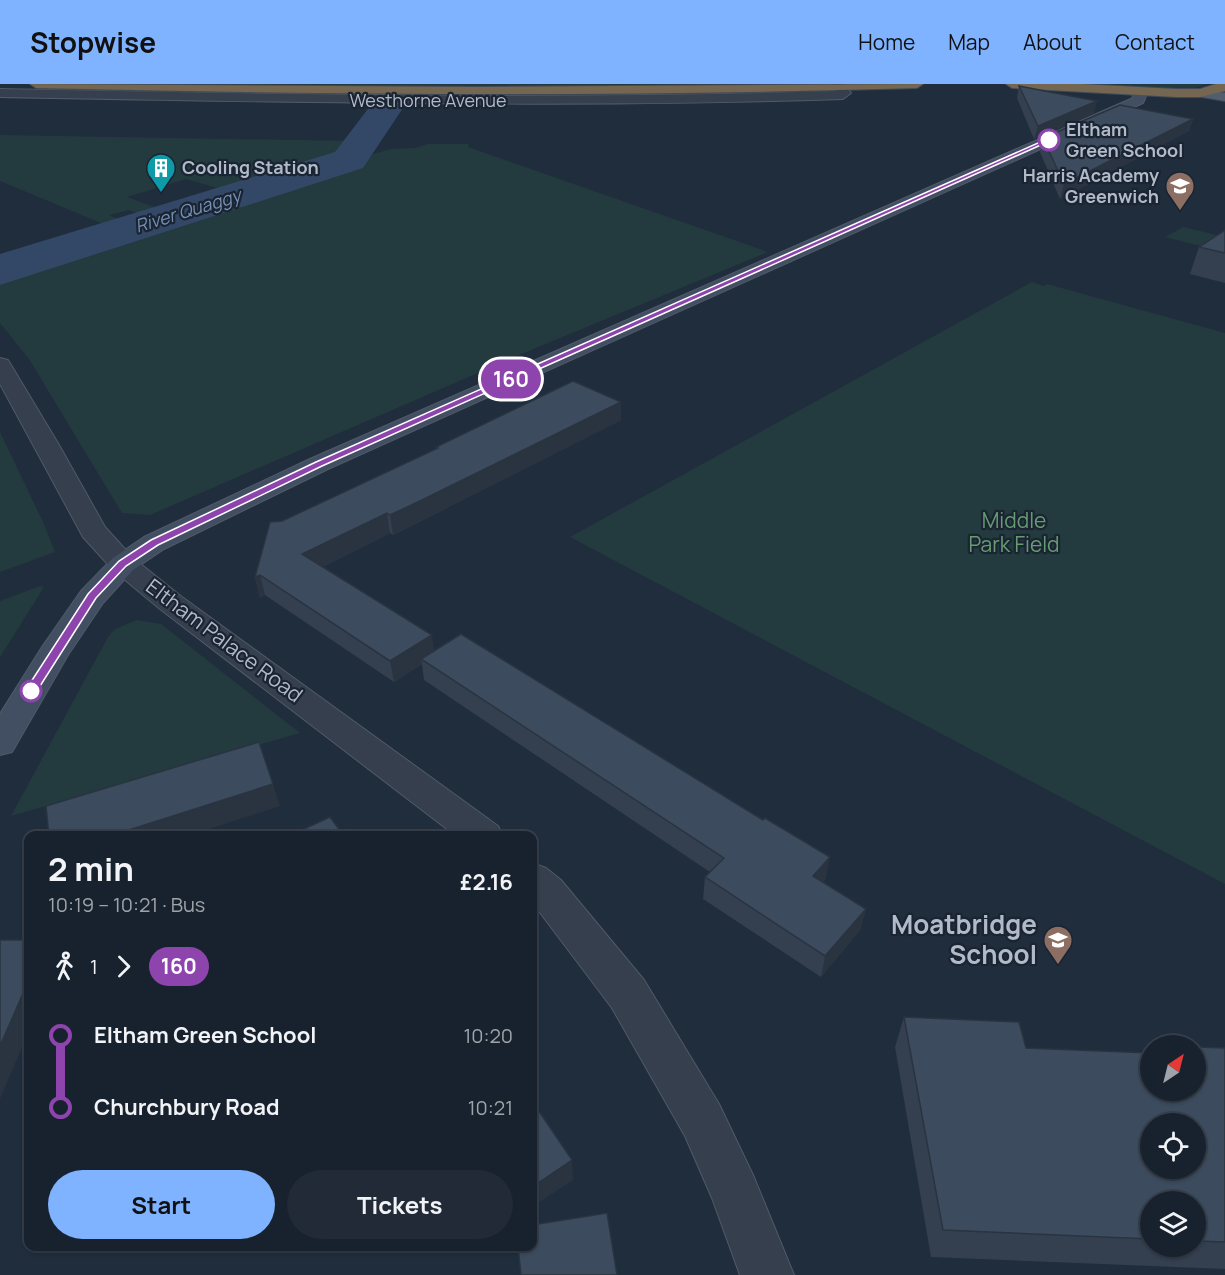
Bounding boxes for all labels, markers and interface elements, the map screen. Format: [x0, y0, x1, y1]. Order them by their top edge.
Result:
text: Stopwise [30, 23, 156, 61]
text: Home [858, 28, 915, 56]
text: Map [948, 28, 990, 56]
text: About [1023, 28, 1082, 56]
text: Contact [1115, 28, 1195, 56]
street label: Westhorne Avenue [349, 88, 507, 112]
place label: Eltham Green School [1066, 117, 1183, 162]
marker: Eltham Green School [1038, 129, 1060, 151]
building icon: Cooling Station [145, 152, 177, 194]
place label: Cooling Station [182, 155, 319, 179]
place label: Harris Academy Greenwich [1023, 163, 1159, 208]
school or university icon: Harris Academy Greenwich [1164, 170, 1196, 212]
water label: River Quaggy [132, 182, 246, 238]
line badge: 160 [476, 360, 546, 398]
text: 160 [493, 365, 529, 393]
park label: Middle Park Field [968, 506, 1060, 558]
street label: Eltham Palace Road [141, 572, 309, 708]
unlabelled marker [20, 680, 42, 702]
text: 2 min [48, 846, 134, 891]
text: £2.16 [460, 867, 513, 897]
text: 10:19 – 10:21 · Bus [48, 891, 205, 918]
place label: Moatbridge School [891, 906, 1037, 972]
school or university icon: Moatbridge School [1042, 924, 1074, 966]
icon: walk [48, 950, 81, 983]
icon: forward [107, 950, 140, 983]
text: 160 [161, 952, 197, 980]
text: 1 [90, 953, 98, 980]
text: Eltham Green School [94, 1020, 316, 1050]
text: 10:20 [463, 1022, 513, 1049]
north arrow [1140, 1035, 1206, 1101]
map controls [1140, 1035, 1206, 1257]
text: Churchbury Road [94, 1092, 280, 1122]
text: 10:21 [468, 1094, 513, 1121]
button: locate [1140, 1113, 1206, 1179]
button: Start [48, 1170, 275, 1239]
button: Tickets [287, 1170, 513, 1239]
button: layers [1140, 1191, 1206, 1257]

